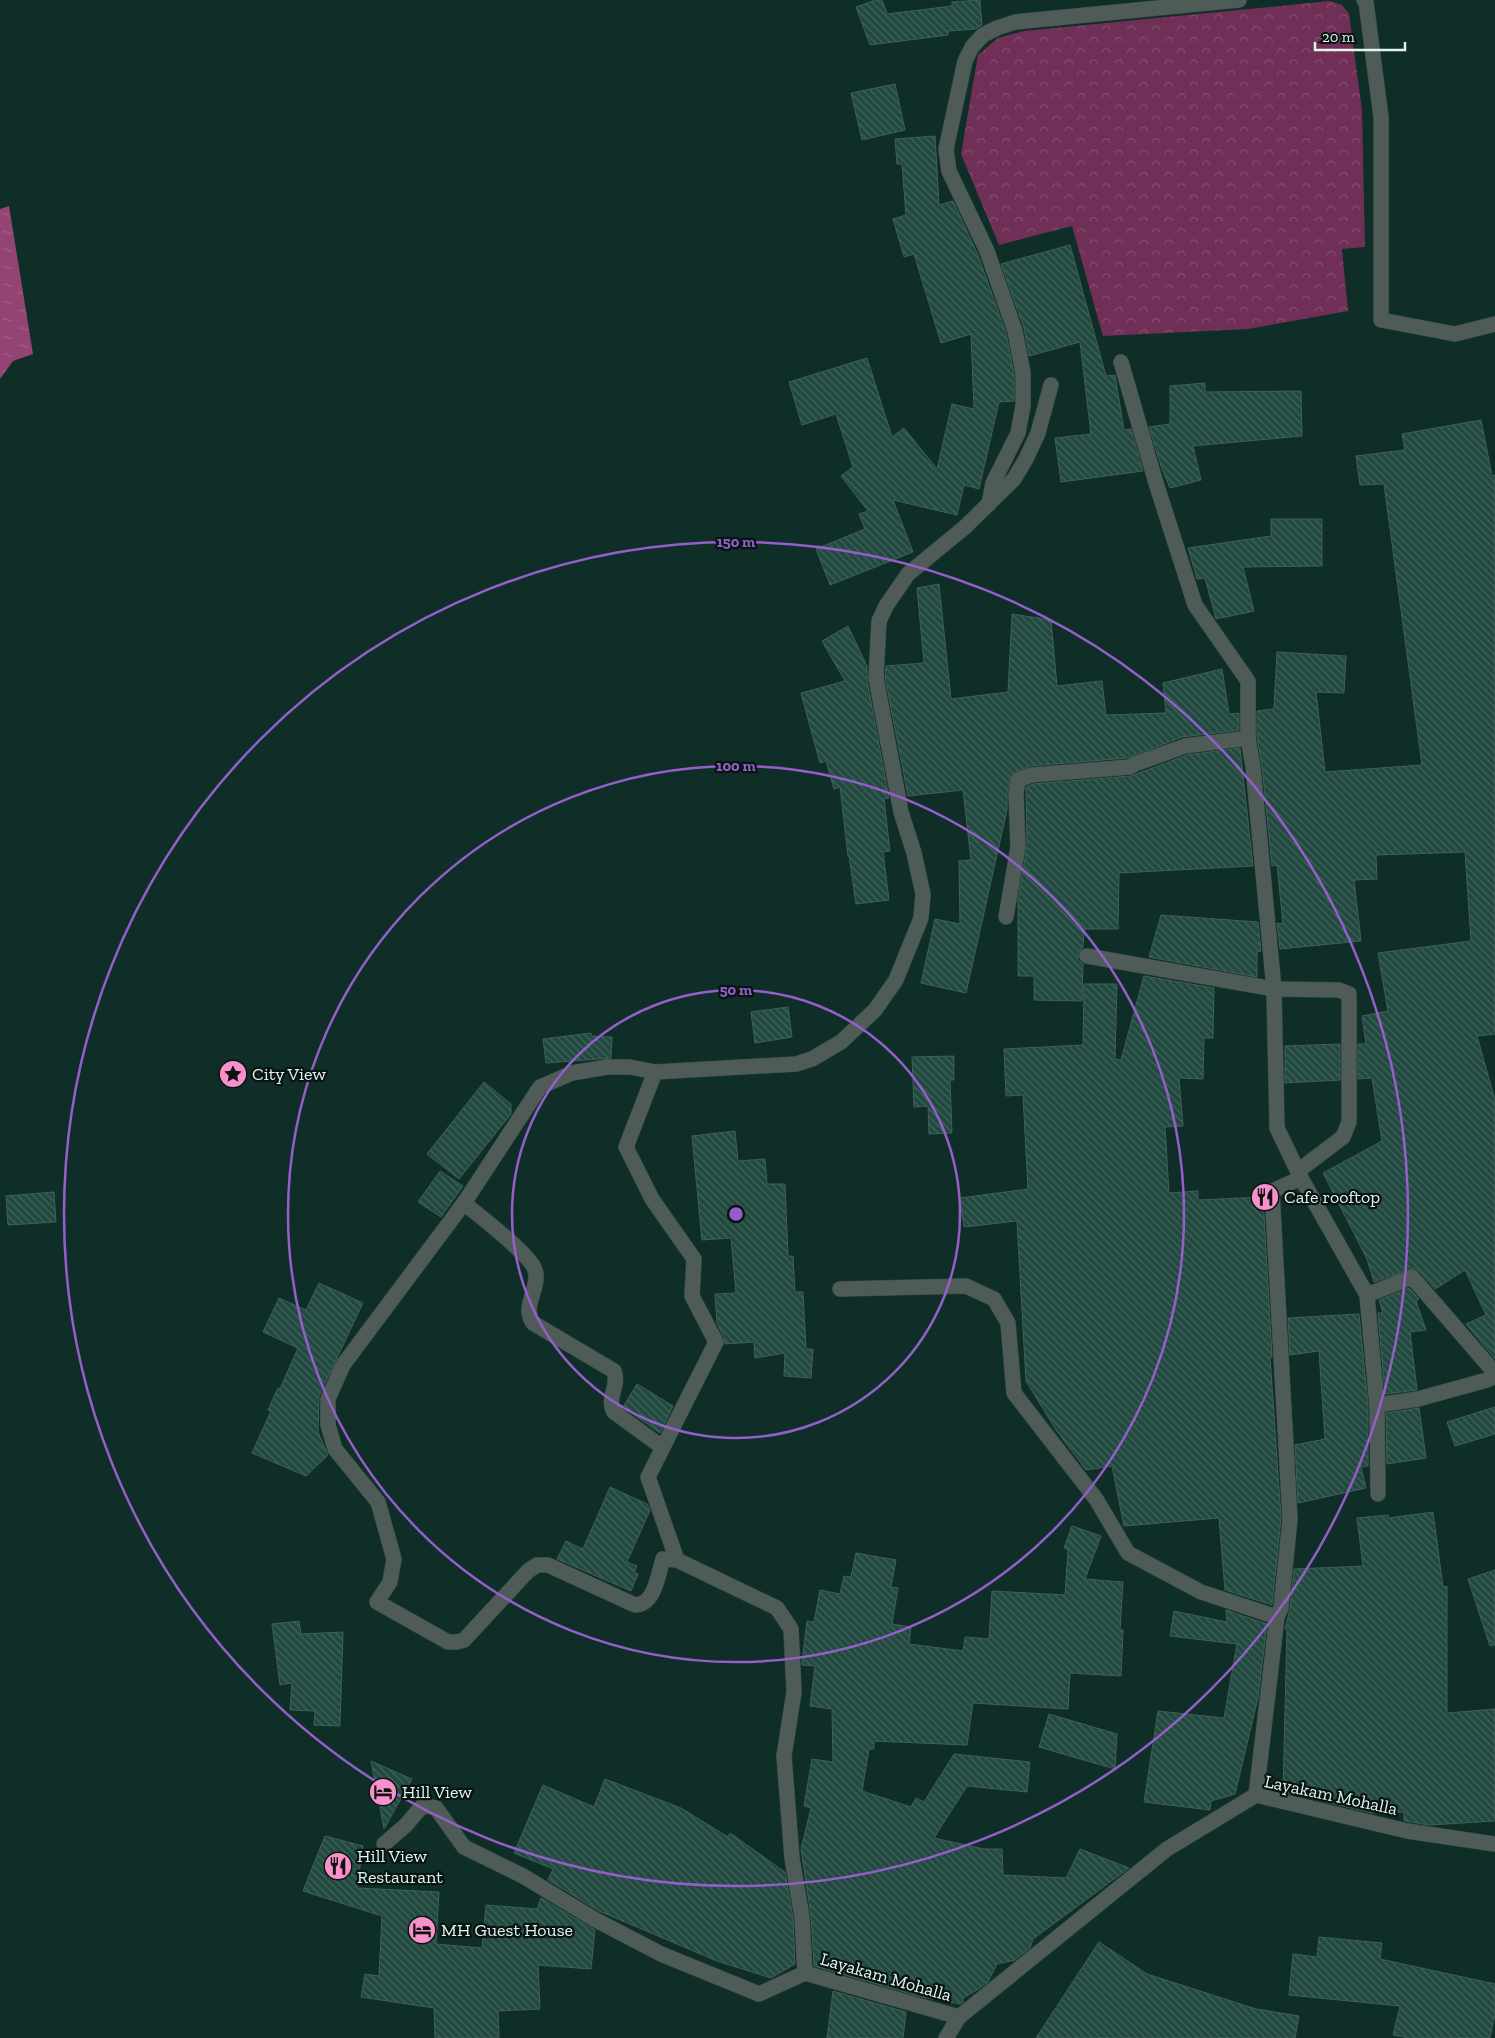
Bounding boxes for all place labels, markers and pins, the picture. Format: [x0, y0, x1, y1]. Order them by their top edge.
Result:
place icon: City View [218, 1059, 248, 1089]
place label: City View [252, 1063, 326, 1085]
restaurant icon: Cafe rooftop [1250, 1182, 1280, 1212]
place label: Cafe rooftop [1284, 1186, 1380, 1208]
centre of rings [727, 1205, 745, 1223]
hotel icon: Hill View [368, 1777, 398, 1807]
place label: Hill View [402, 1781, 472, 1803]
place label: Hill View Restaurant [357, 1845, 443, 1888]
restaurant icon: Hill View Restaurant [323, 1851, 353, 1881]
hotel icon: MH Guest House [407, 1915, 437, 1945]
place label: MH Guest House [441, 1919, 573, 1941]

